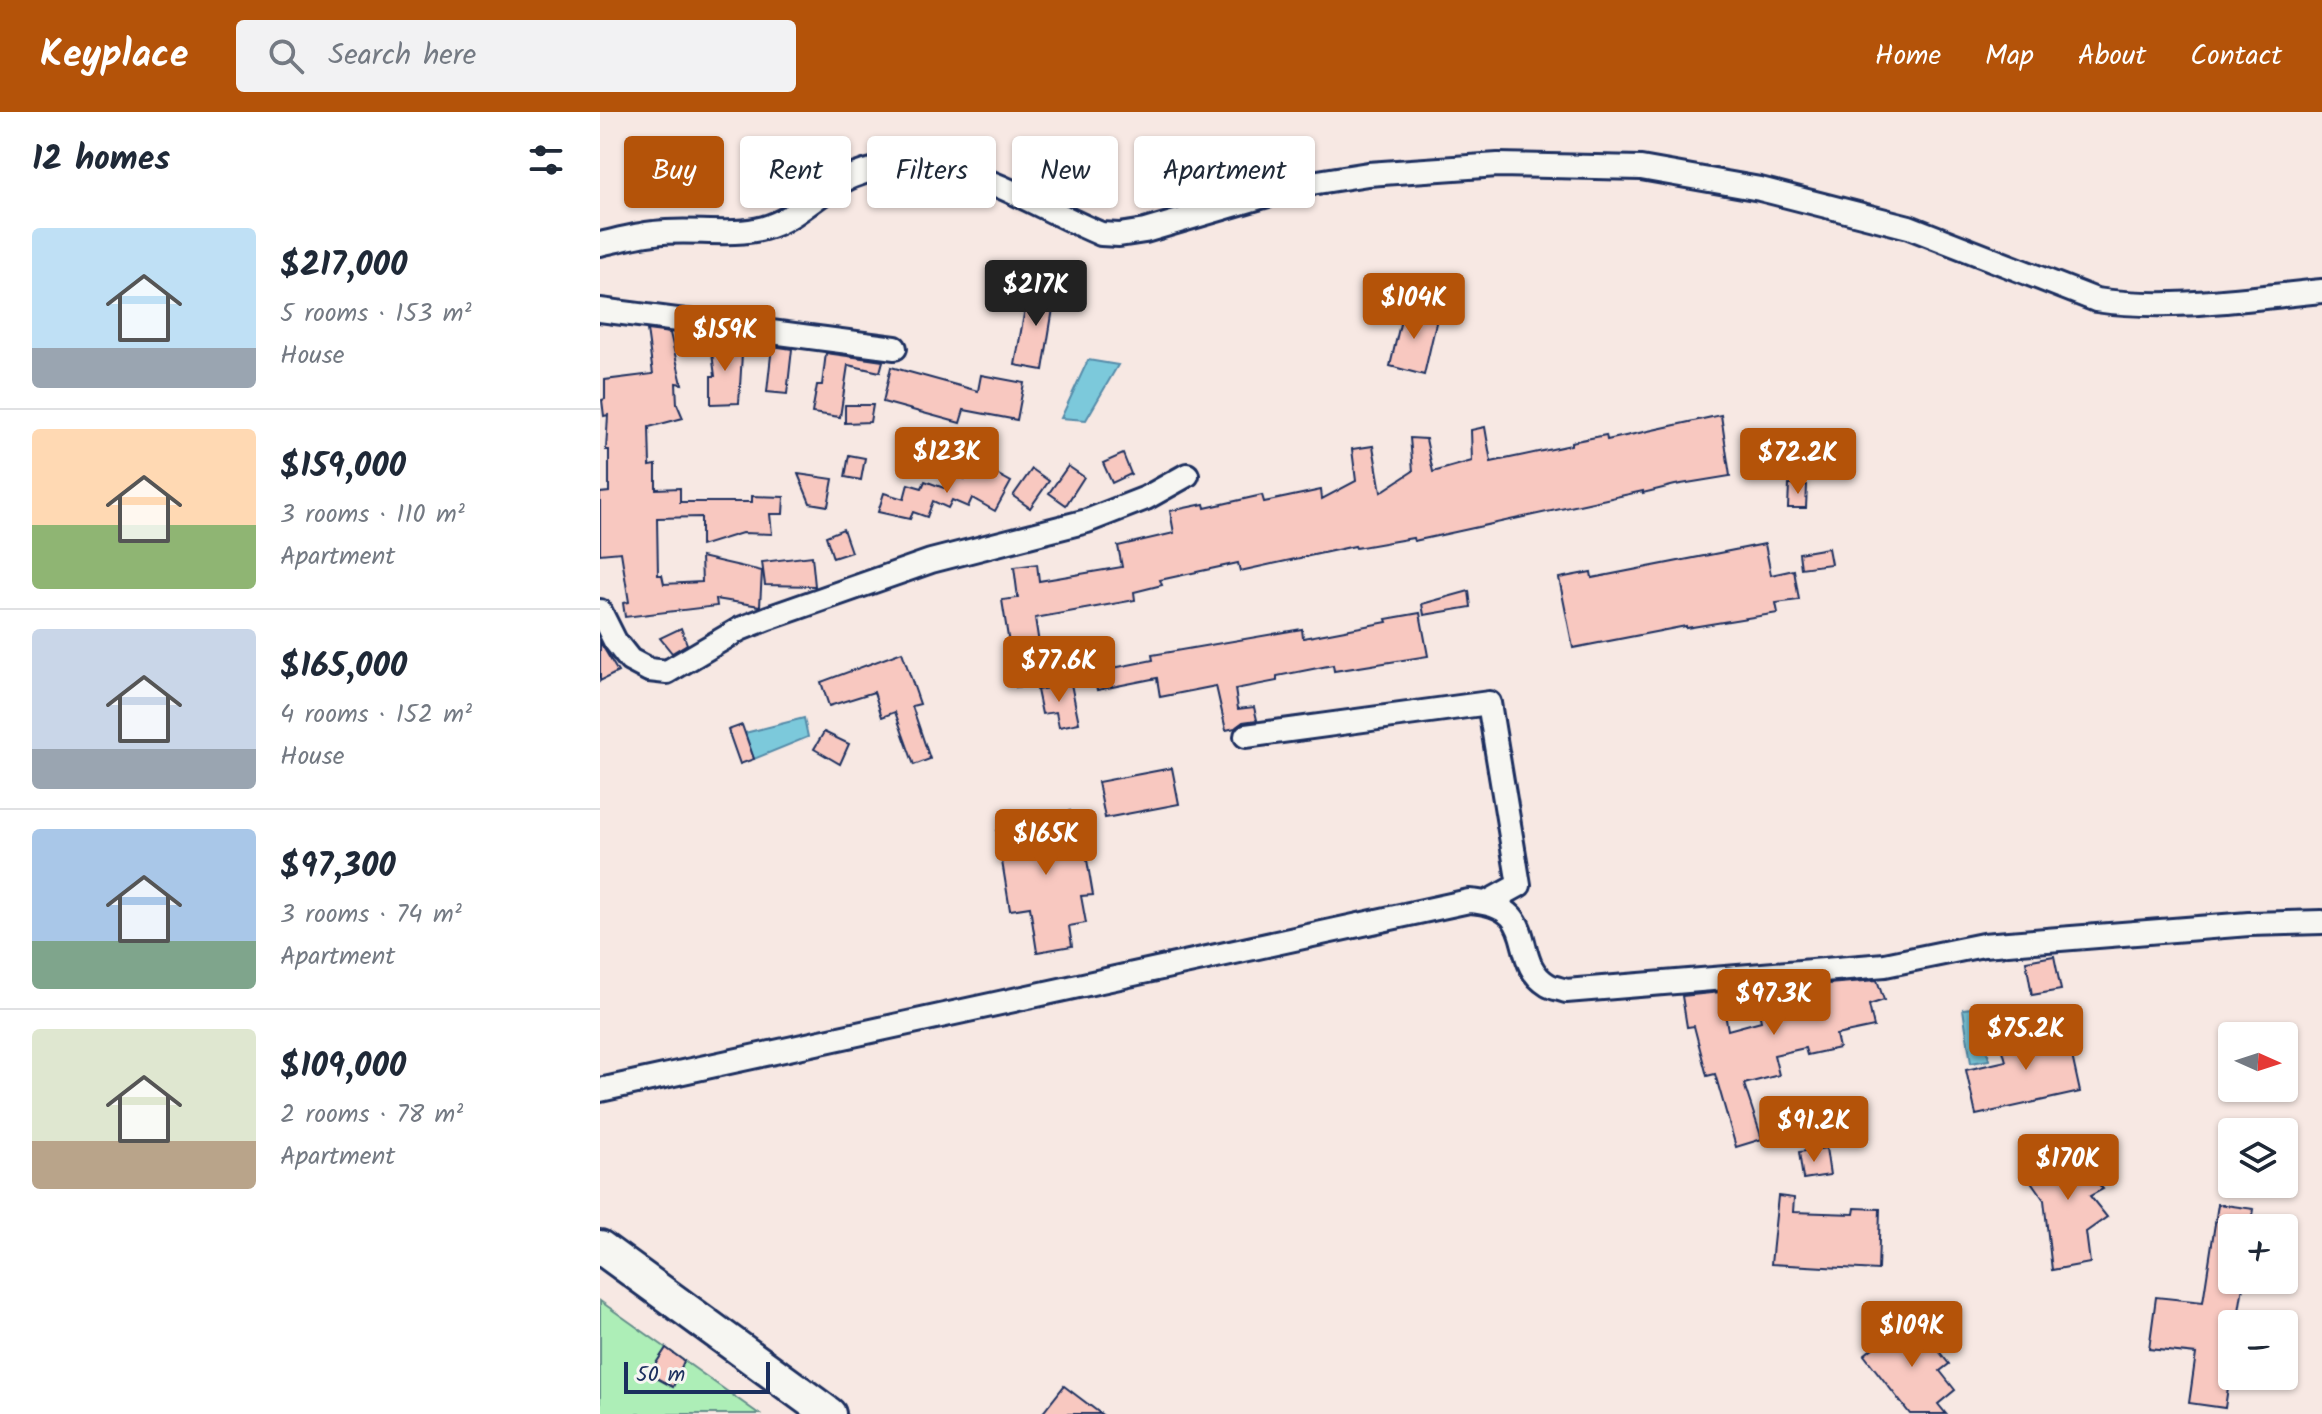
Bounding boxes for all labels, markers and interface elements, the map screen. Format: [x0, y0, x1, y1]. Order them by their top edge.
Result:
search box [236, 20, 796, 92]
text: Keyplace [40, 26, 188, 86]
text: Search here [328, 32, 476, 80]
icon: search [264, 34, 308, 78]
text: Home [1875, 34, 1941, 79]
text: Map [1985, 34, 2034, 79]
text: About [2078, 34, 2146, 79]
text: Contact [2190, 34, 2282, 79]
text: 12 homes [32, 133, 170, 187]
chip: Buy [624, 136, 724, 208]
chip: Rent [740, 136, 851, 208]
chip: Filters [867, 136, 996, 208]
chip: New [1012, 136, 1118, 208]
chip: Apartment [1134, 136, 1315, 208]
icon: filters [524, 138, 568, 182]
text: $217,000 [280, 239, 408, 293]
icon: home [96, 260, 192, 356]
pin: $217K [980, 260, 1092, 328]
text: $217K [1003, 265, 1069, 307]
pin: $104K [1358, 273, 1470, 341]
text: $104K [1381, 278, 1447, 320]
text: 5 rooms · 153 m² [280, 293, 471, 335]
pin: $159K [669, 305, 781, 373]
text: $159K [692, 310, 758, 352]
text: House [280, 335, 344, 377]
pin: $123K [891, 427, 1003, 495]
pin: $72.2K [1733, 428, 1863, 496]
text: $123K [913, 432, 981, 474]
text: $72.2K [1758, 433, 1838, 475]
text: $159,000 [280, 440, 406, 494]
icon: home [96, 461, 192, 557]
text: 3 rooms · 110 m² [280, 494, 465, 536]
text: Apartment [280, 536, 395, 578]
pin: $77.6K [994, 636, 1124, 704]
text: $165,000 [280, 640, 407, 694]
text: $77.6K [1021, 641, 1097, 683]
icon: home [96, 661, 192, 757]
text: 4 rooms · 152 m² [280, 694, 472, 736]
text: House [280, 736, 344, 778]
pin: $165K [990, 809, 1102, 877]
text: $165K [1013, 814, 1079, 856]
text: $97,300 [280, 840, 396, 894]
icon: home [96, 861, 192, 957]
text: 3 rooms · 74 m² [280, 894, 462, 936]
text: Apartment [280, 936, 395, 978]
pin: $97.3K [1709, 969, 1839, 1037]
text: $97.3K [1736, 974, 1812, 1016]
pin: $75.2K [1961, 1004, 2091, 1072]
text: $75.2K [1987, 1009, 2065, 1051]
north arrow [2218, 1022, 2298, 1102]
map controls [2218, 1022, 2298, 1390]
text: $109,000 [280, 1040, 406, 1094]
icon: home [96, 1061, 192, 1157]
text: 2 rooms · 78 m² [280, 1094, 463, 1136]
pin: $91.2K [1749, 1096, 1879, 1164]
text: $91.2K [1777, 1101, 1851, 1143]
button: layers [2218, 1118, 2298, 1198]
pin: $170K [2012, 1134, 2124, 1202]
text: Apartment [280, 1136, 395, 1178]
text: $170K [2036, 1139, 2100, 1181]
button: + [2218, 1214, 2298, 1294]
pin: $109K [1856, 1301, 1968, 1369]
text: $109K [1879, 1306, 1945, 1348]
button: − [2218, 1310, 2298, 1390]
scale bar [624, 1358, 770, 1394]
text: 50 m [636, 1358, 685, 1393]

